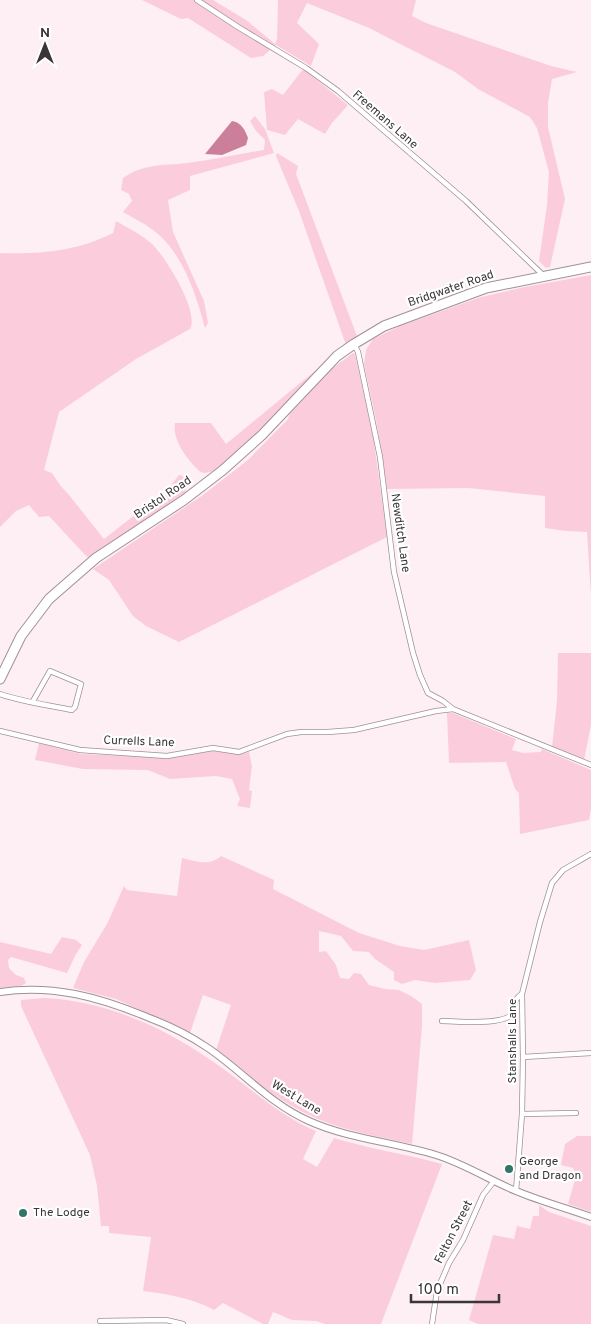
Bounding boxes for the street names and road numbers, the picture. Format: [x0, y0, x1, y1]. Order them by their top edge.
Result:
street label: Freemans Lane [349, 87, 421, 153]
street label: Bridgwater Road [406, 267, 496, 311]
street label: Bristol Road [131, 473, 195, 523]
street label: Newditch Lane [387, 492, 413, 574]
street label: Currells Lane [103, 733, 175, 751]
street label: Stanshalls Lane [505, 999, 521, 1083]
street label: West Lane [268, 1077, 324, 1119]
street label: Felton Street [431, 1198, 477, 1266]

